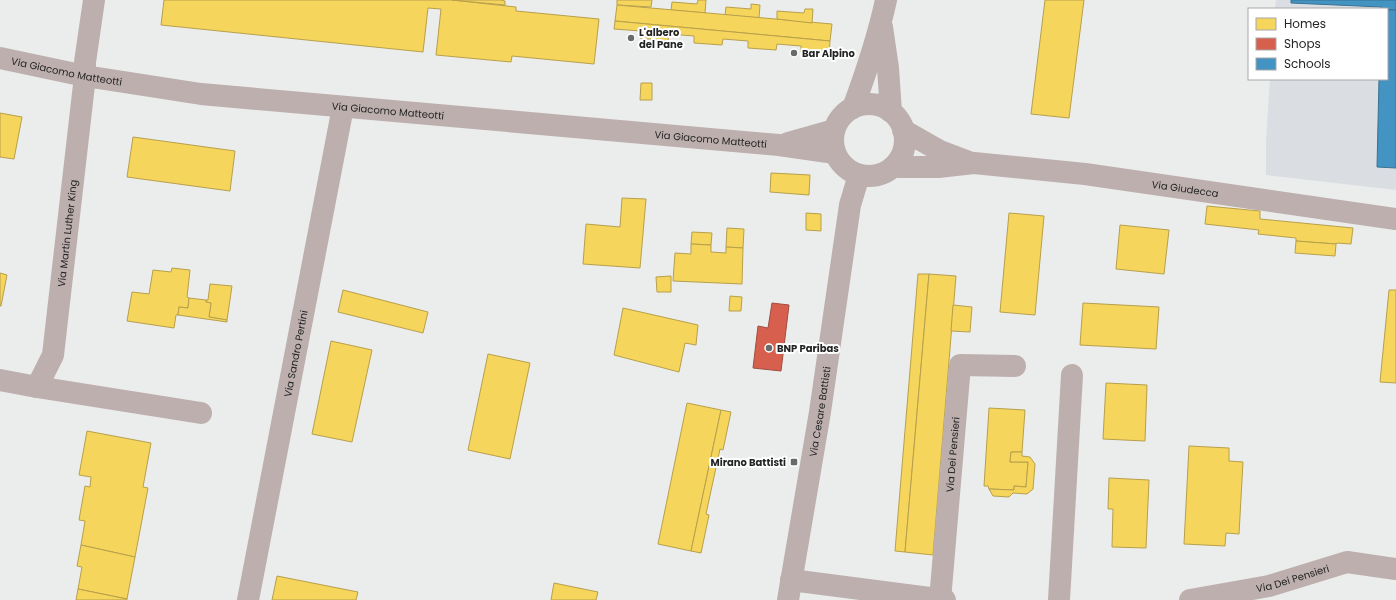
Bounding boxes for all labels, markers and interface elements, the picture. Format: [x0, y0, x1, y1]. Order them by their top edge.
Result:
legend [1248, 8, 1388, 80]
text: Homes [1284, 15, 1326, 32]
place label: L'albero del Pane [639, 25, 683, 52]
marker: L'albero del Pane [626, 33, 636, 43]
text: Shops [1284, 35, 1321, 52]
place label: Bar Alpino [802, 46, 856, 61]
marker: Bar Alpino [789, 48, 799, 58]
street label: Via Giacomo Matteotti [10, 53, 123, 89]
text: Schools [1284, 55, 1331, 72]
street label: Via Giacomo Matteotti [331, 98, 445, 123]
street label: Via Giacomo Matteotti [654, 127, 767, 151]
street label: Via Giudecca [1151, 176, 1220, 201]
street label: Via Martin Luther King [53, 179, 81, 288]
street label: Via Sandro Pertini [280, 309, 311, 398]
place label: BNP Paribas [777, 341, 839, 356]
marker: BNP Paribas [764, 343, 774, 353]
street label: Via Cesare Battisti [805, 365, 834, 458]
street label: Via Dei Pensieri [942, 416, 963, 493]
place label: Mirano Battisti [711, 455, 786, 470]
marker: Mirano Battisti [789, 457, 799, 467]
street label: Via Dei Pensieri [1255, 560, 1331, 596]

